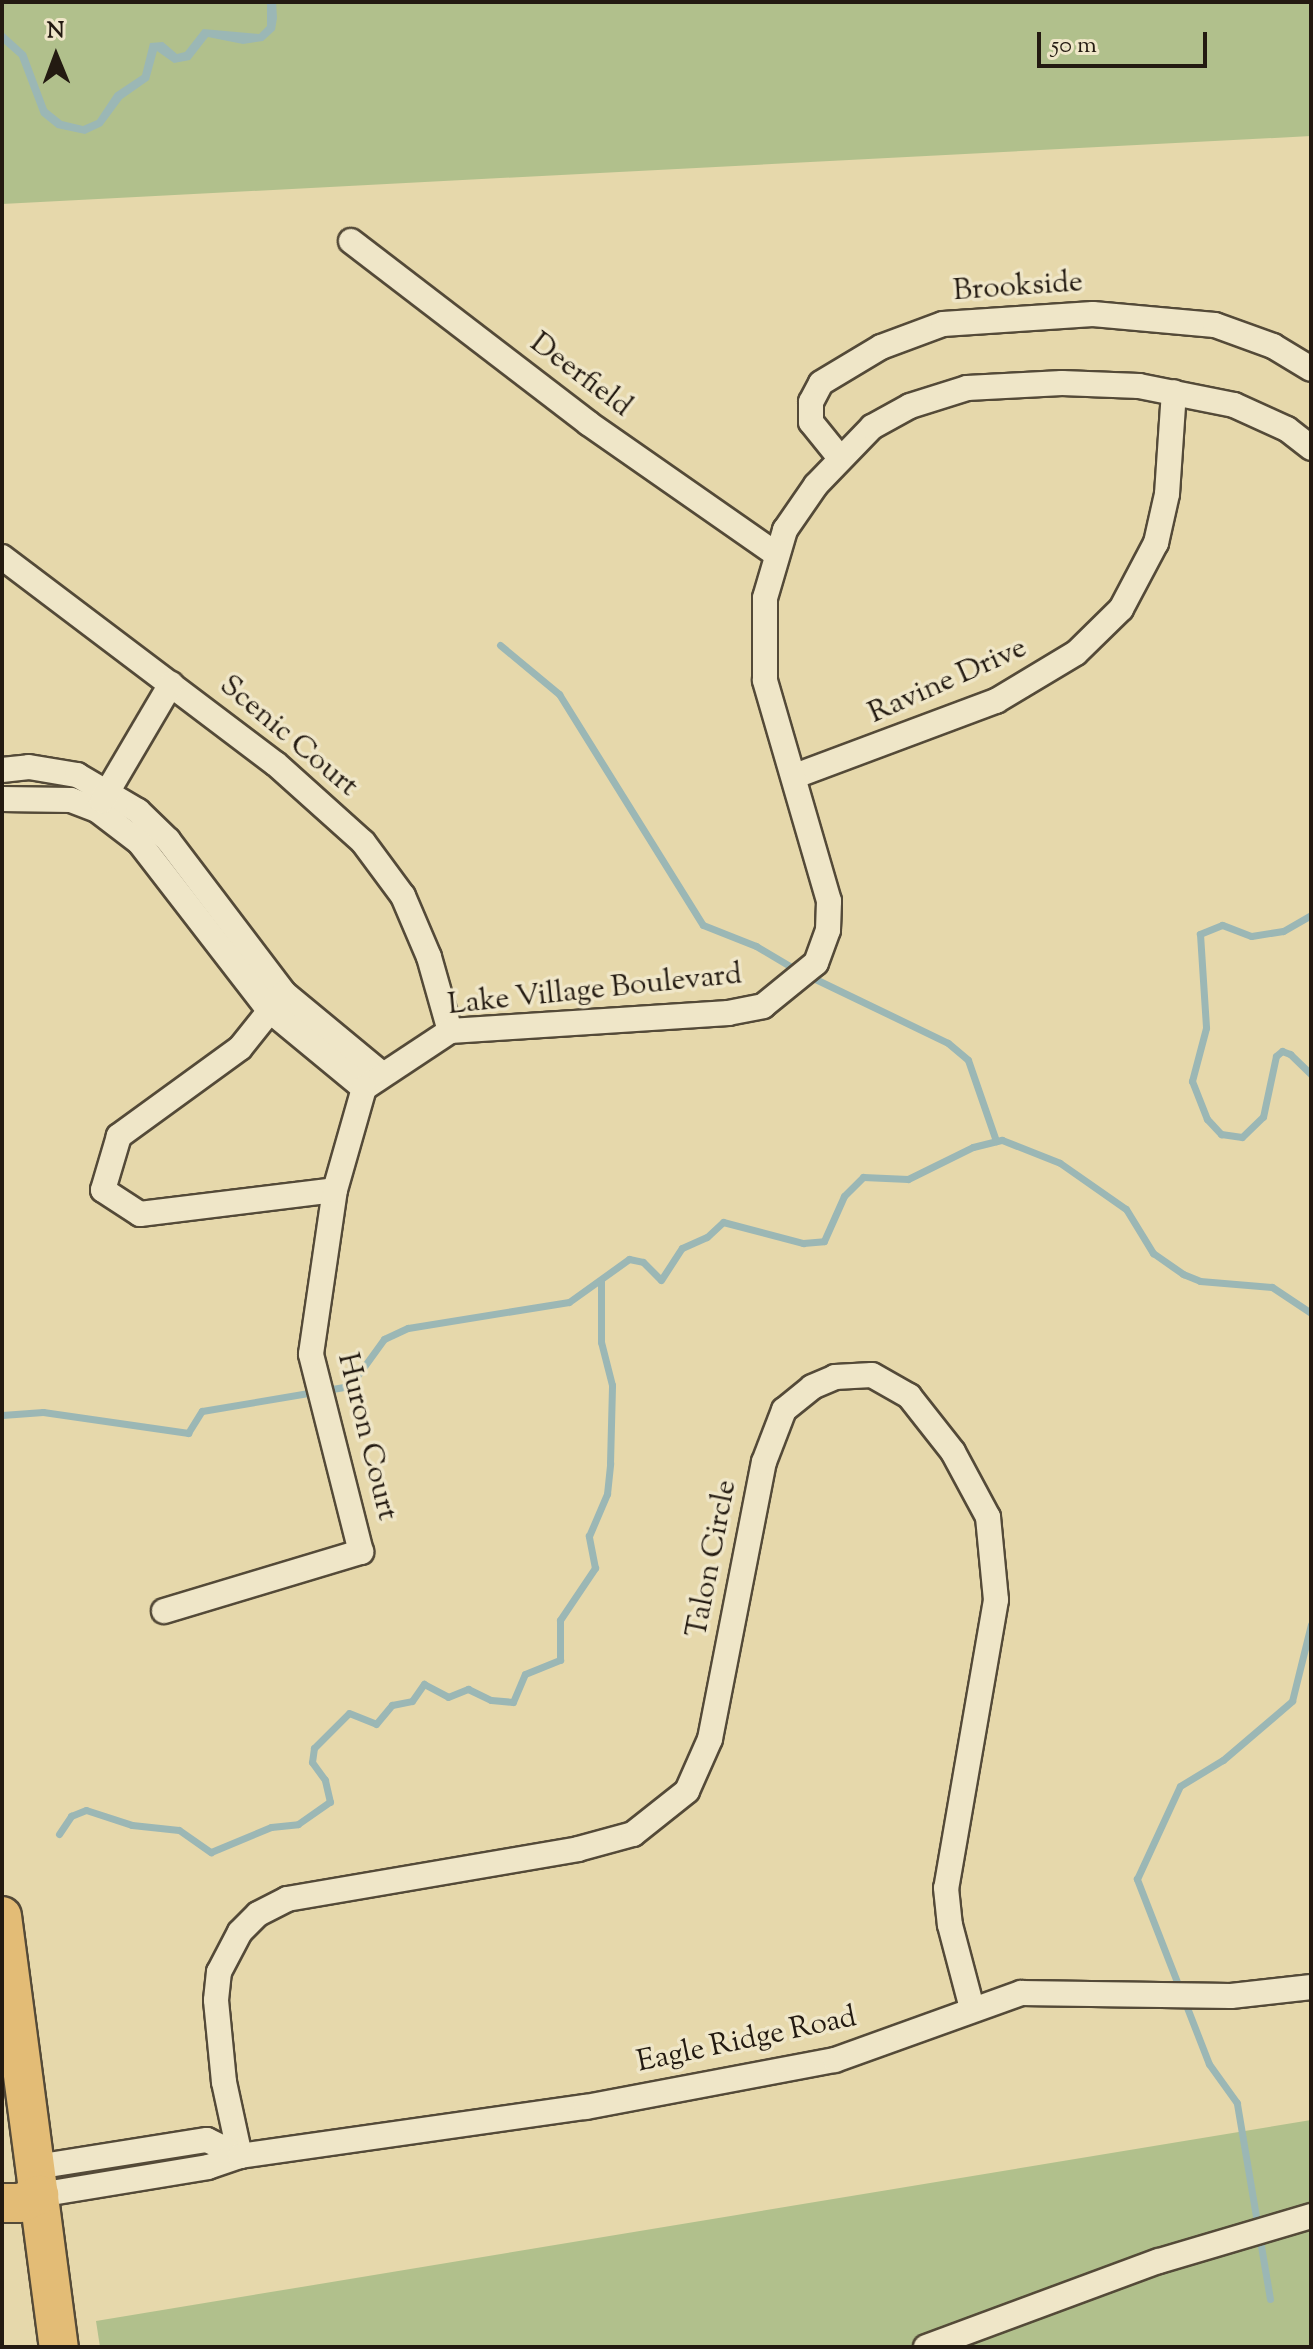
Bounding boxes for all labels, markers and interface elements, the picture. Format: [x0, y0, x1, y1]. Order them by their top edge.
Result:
north arrow [16, 16, 96, 96]
text: N [47, 16, 65, 48]
scale bar [1041, 16, 1211, 66]
text: 50 m [1051, 29, 1097, 63]
street label: Brookside [952, 266, 1084, 310]
street label: Deerfield [522, 326, 638, 426]
street label: Ravine Drive [863, 631, 1033, 733]
street label: Scenic Court [211, 669, 365, 805]
street label: Lake Village Boulevard [446, 958, 744, 1024]
street label: Huron Court [328, 1350, 404, 1524]
street label: Talon Circle [680, 1477, 746, 1641]
street label: Eagle Ridge Road [634, 2000, 860, 2082]

